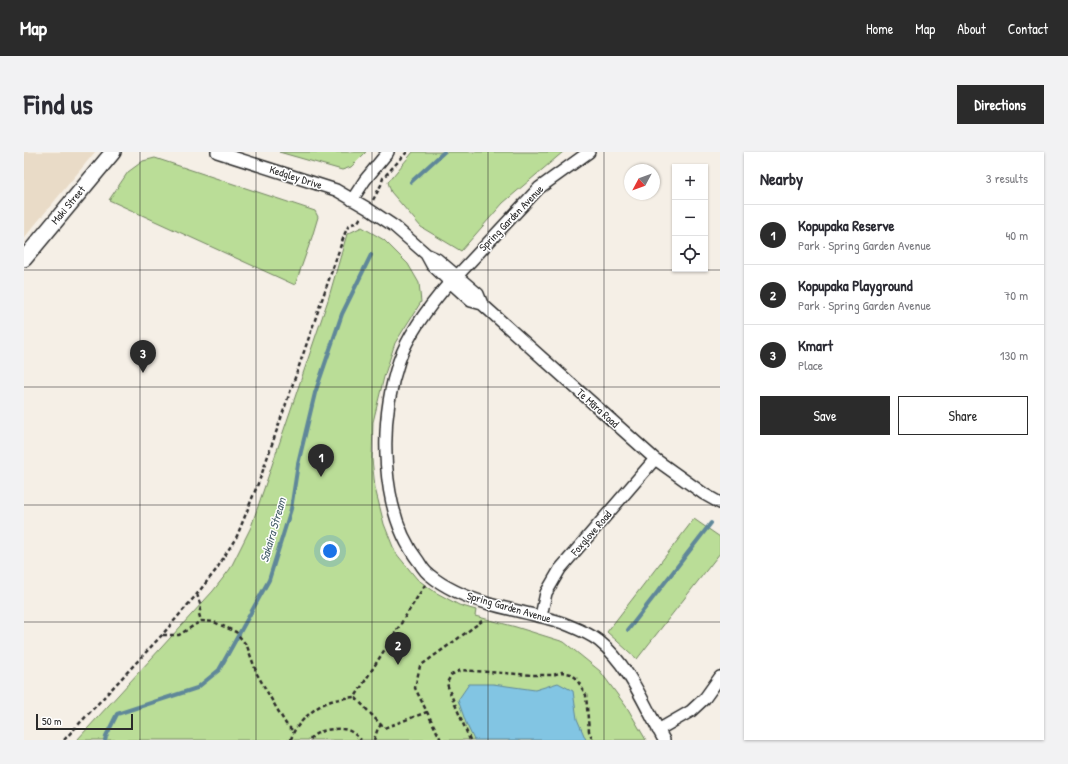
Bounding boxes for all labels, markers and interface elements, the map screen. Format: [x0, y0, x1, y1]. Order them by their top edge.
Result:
text: Map [20, 15, 47, 41]
text: Home [866, 19, 893, 38]
text: Map [915, 19, 935, 38]
text: About [957, 19, 986, 38]
text: Contact [1008, 19, 1048, 38]
text: Find us [24, 85, 93, 123]
button: Directions [957, 85, 1044, 124]
street label: Kedgley Drive [268, 162, 325, 192]
north arrow [624, 164, 660, 200]
map controls [672, 164, 708, 272]
button: + [672, 164, 708, 200]
text: Nearby [760, 167, 803, 190]
text: 3 results [986, 169, 1028, 187]
street label: Spring Garden Avenue [476, 181, 547, 254]
street label: Maki Street [48, 183, 88, 227]
button: − [672, 200, 708, 236]
text: Kopupaka Reserve [798, 215, 894, 236]
text: 1 [771, 226, 775, 244]
text: 40 m [1005, 226, 1028, 244]
button: locate [672, 236, 708, 272]
text: Park · Spring Garden Avenue [798, 236, 931, 254]
text: Kopupaka Playground [798, 275, 913, 296]
text: 2 [770, 286, 776, 304]
text: 70 m [1004, 286, 1028, 304]
text: Park · Spring Garden Avenue [798, 296, 931, 314]
text: Kmart [798, 335, 833, 356]
pin: 3 [130, 340, 156, 373]
text: 3 [770, 346, 776, 364]
text: 130 m [1000, 346, 1028, 364]
text: Place [798, 356, 823, 374]
street label: Te Māra Road [574, 385, 623, 431]
button: Save [760, 396, 890, 435]
button: Share [898, 396, 1028, 435]
pin: 1 [308, 444, 334, 477]
water label: Sakaira Stream [255, 495, 290, 564]
street label: Foxglove Road [567, 507, 615, 559]
your location [320, 541, 340, 561]
street label: Spring Garden Avenue [465, 588, 553, 626]
pin: 2 [385, 632, 411, 665]
scale bar [36, 712, 133, 731]
text: 50 m [42, 714, 62, 728]

